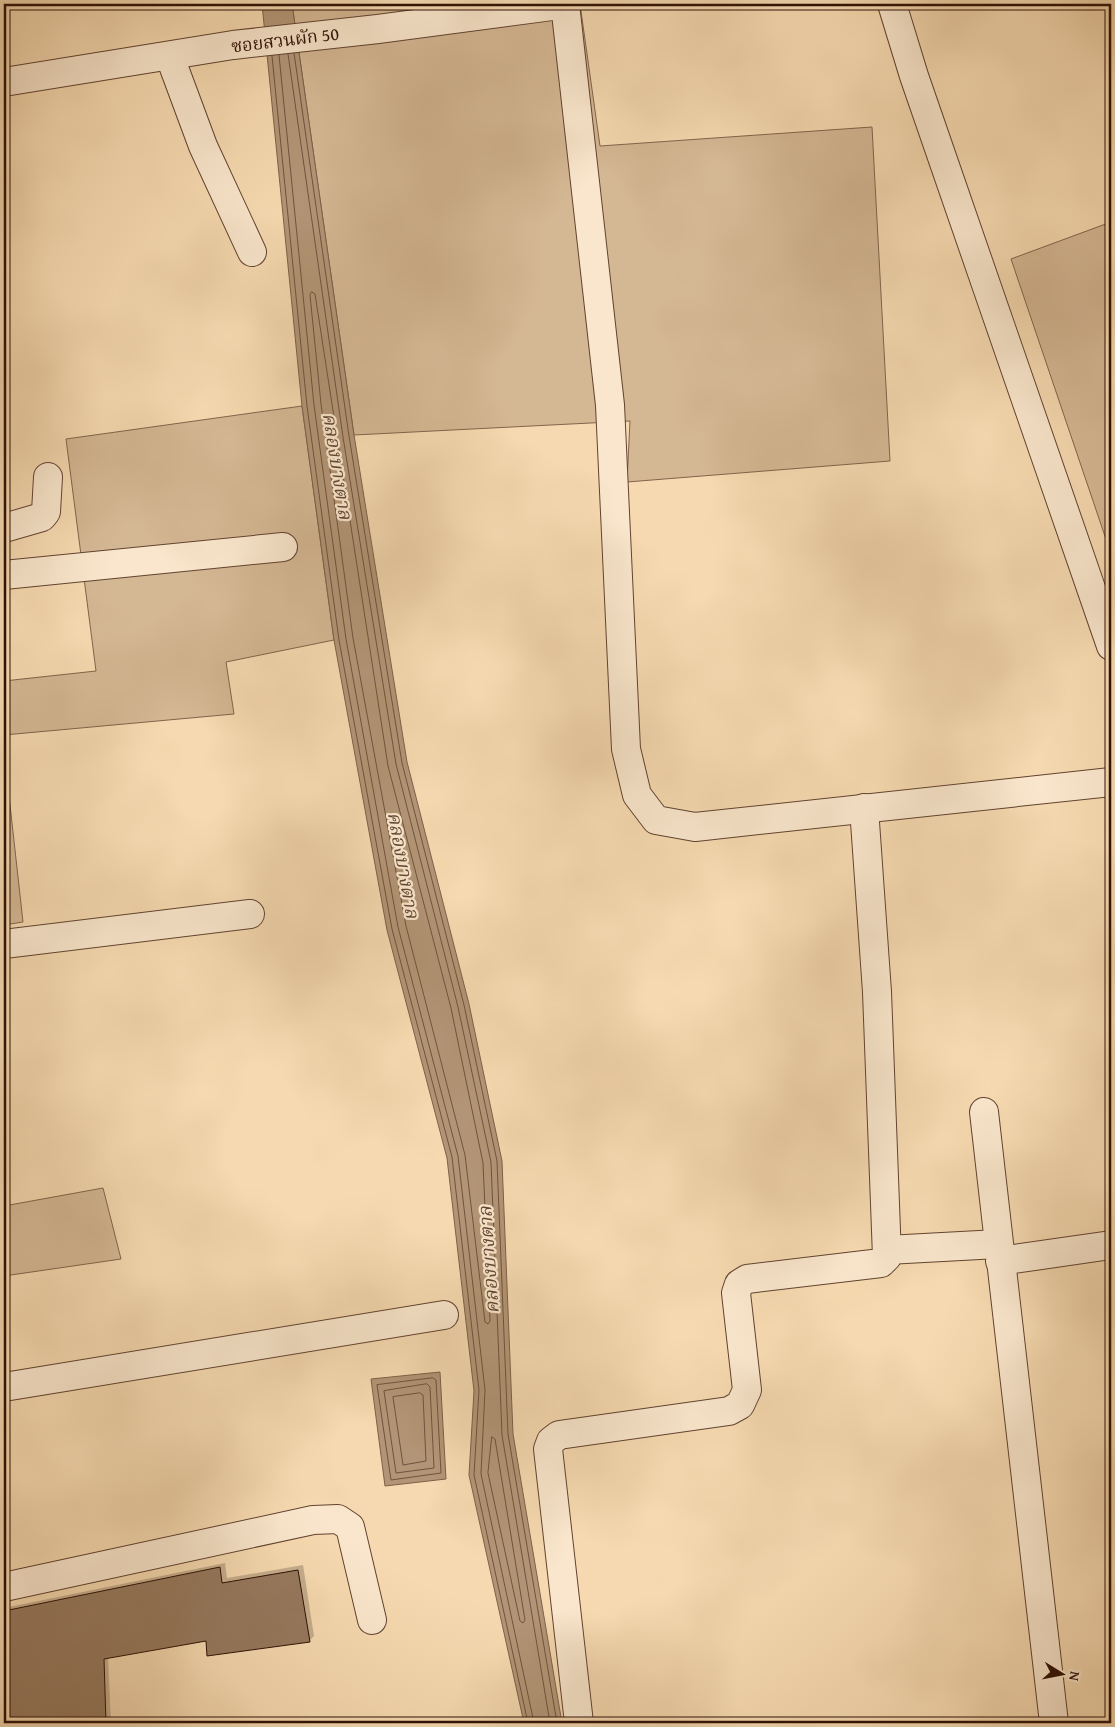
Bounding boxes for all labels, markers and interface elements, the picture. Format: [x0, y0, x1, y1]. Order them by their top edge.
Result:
street label: ซอยสวนผัก 50 [229, 19, 341, 60]
water label: คลองบางตาล [316, 411, 360, 522]
water label: คลองบางตาล [381, 810, 427, 921]
water label: คลองบางตาล [470, 1205, 506, 1315]
north arrow [1038, 1650, 1088, 1700]
text: N [1064, 1670, 1085, 1683]

